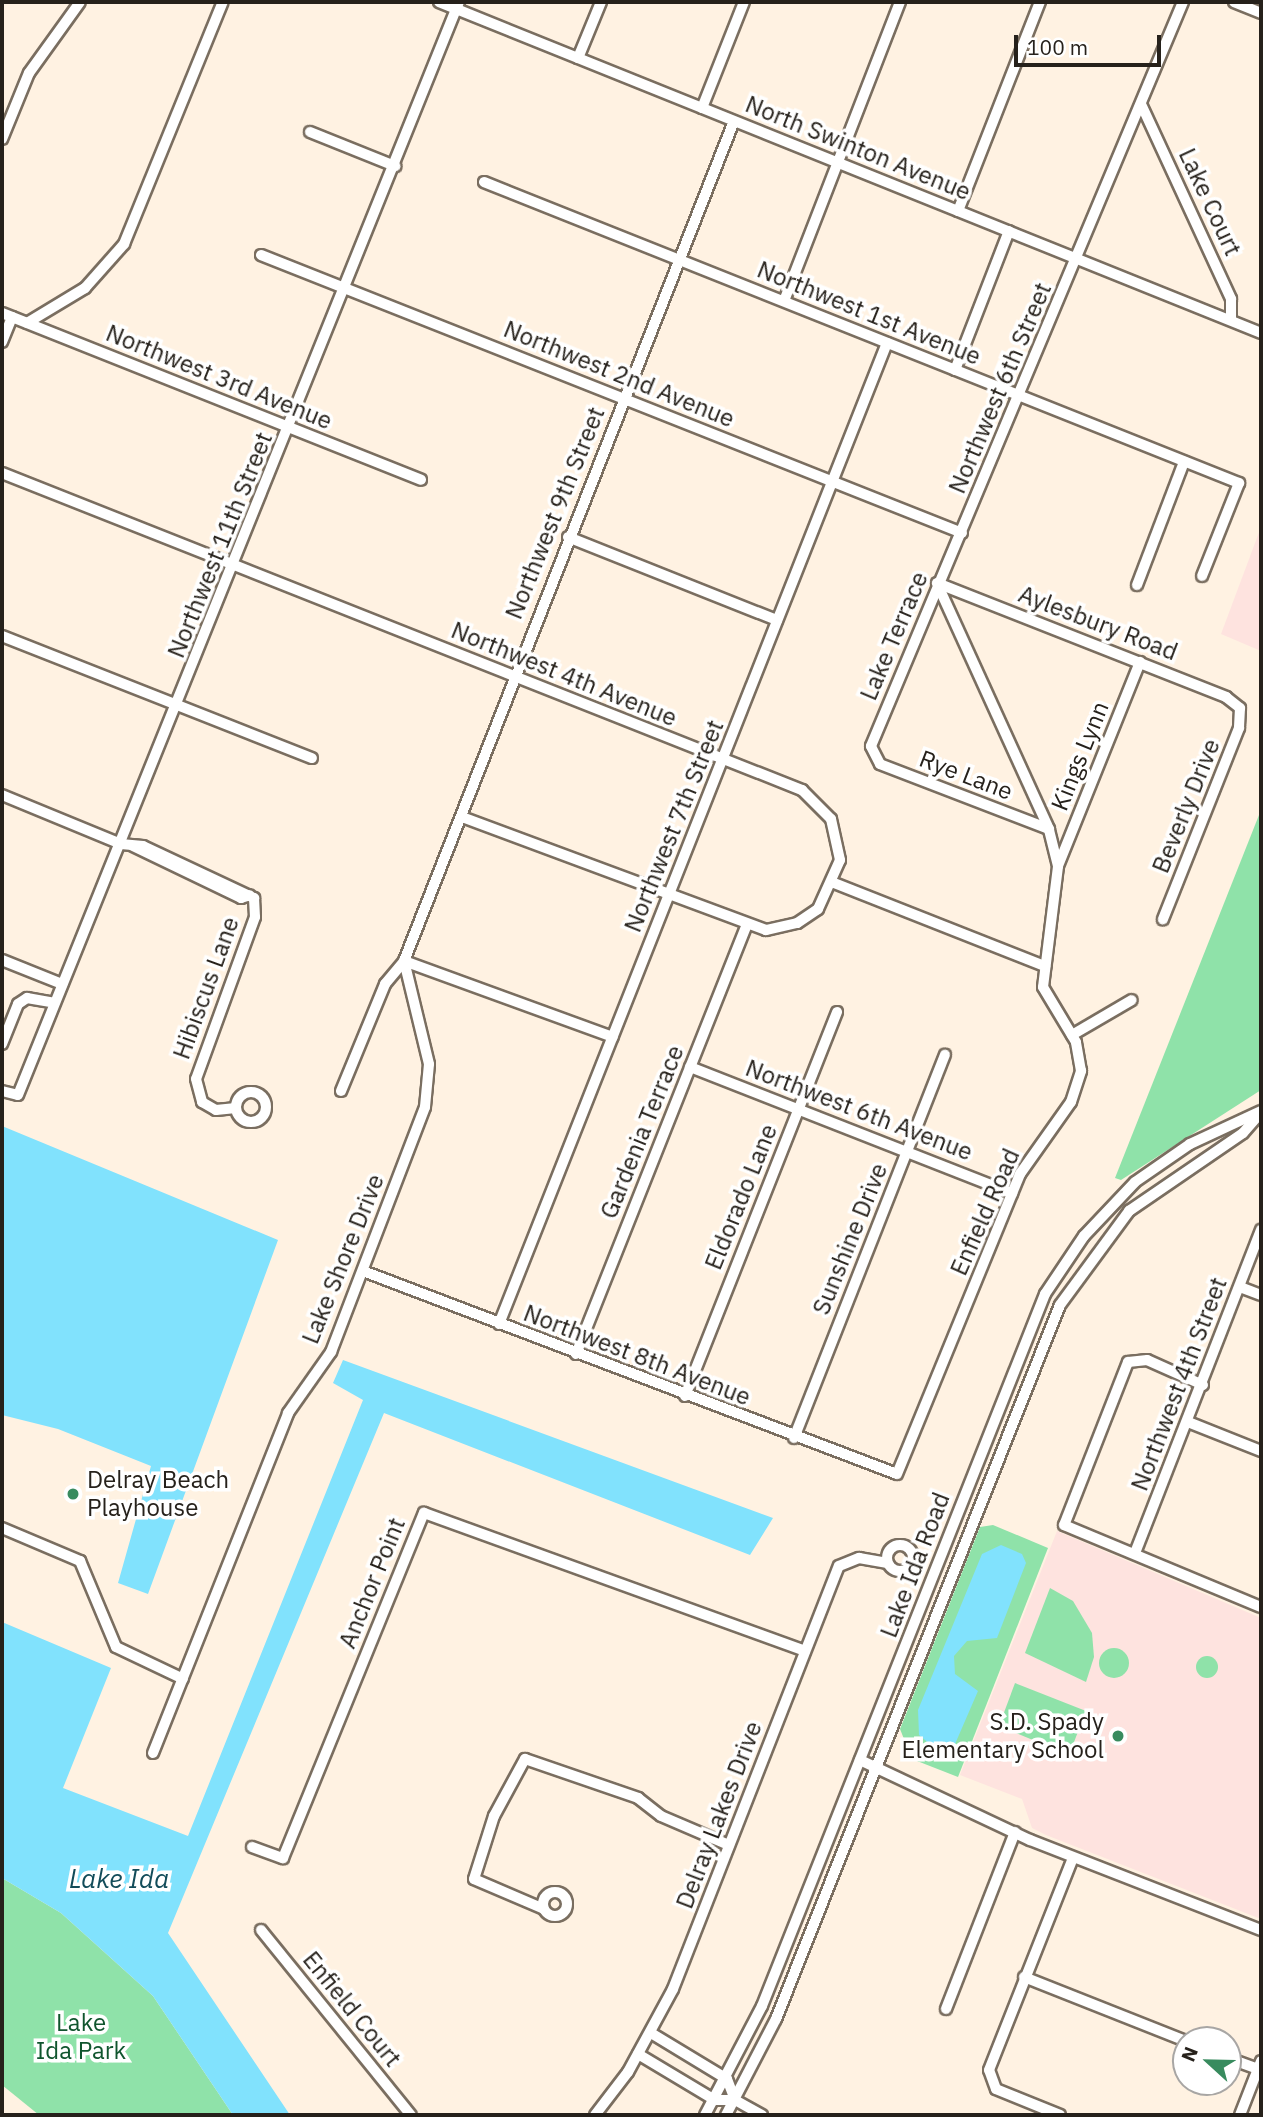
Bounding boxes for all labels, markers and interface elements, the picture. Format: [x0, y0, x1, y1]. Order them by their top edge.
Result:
scale bar [1018, 21, 1165, 65]
text: 100 m [1027, 33, 1088, 61]
street label: North Swinton Avenue [741, 90, 975, 206]
street label: Lake Court [1173, 144, 1247, 260]
street label: Northwest 1st Avenue [753, 255, 985, 371]
street label: Northwest 6th Street [943, 278, 1057, 498]
street label: Northwest 2nd Avenue [500, 315, 738, 433]
street label: Northwest 3rd Avenue [102, 318, 336, 436]
street label: Northwest 9th Street [499, 403, 611, 623]
street label: Northwest 11th Street [162, 428, 278, 662]
street label: Lake Terrace [854, 567, 934, 705]
street label: Aylesbury Road [1015, 579, 1181, 667]
street label: Northwest 4th Avenue [447, 616, 681, 732]
street label: Kings Lynn [1045, 697, 1115, 815]
street label: Northwest 7th Street [618, 716, 730, 936]
street label: Beverly Drive [1146, 735, 1226, 877]
street label: Rye Lane [915, 744, 1017, 806]
street label: Hibiscus Lane [167, 913, 245, 1063]
street label: Gardenia Terrace [594, 1041, 690, 1223]
street label: Northwest 6th Avenue [742, 1053, 976, 1167]
street label: Eldorado Lane [699, 1120, 783, 1274]
street label: Enfield Road [944, 1144, 1026, 1280]
street label: Sunshine Drive [807, 1159, 893, 1319]
street label: Lake Shore Drive [296, 1170, 390, 1348]
street label: Northwest 4th Street [1125, 1273, 1233, 1495]
street label: Northwest 8th Avenue [520, 1298, 754, 1412]
place label: Delray Beach Playhouse [87, 1466, 229, 1522]
marker: Delray Beach Playhouse [65, 1486, 81, 1502]
street label: Lake Ida Road [874, 1488, 956, 1642]
street label: Anchor Point [333, 1514, 411, 1652]
place label: S.D. Spady Elementary School [902, 1708, 1104, 1764]
street label: Delray Lakes Drive [670, 1717, 768, 1913]
marker: S.D. Spady Elementary School [1110, 1728, 1126, 1744]
water label: Lake Ida [69, 1863, 169, 1895]
street label: Enfield Court [297, 1946, 407, 2072]
park label: Lake Ida Park [36, 2009, 126, 2065]
north arrow [1172, 2026, 1242, 2096]
text: N [1176, 2043, 1203, 2065]

